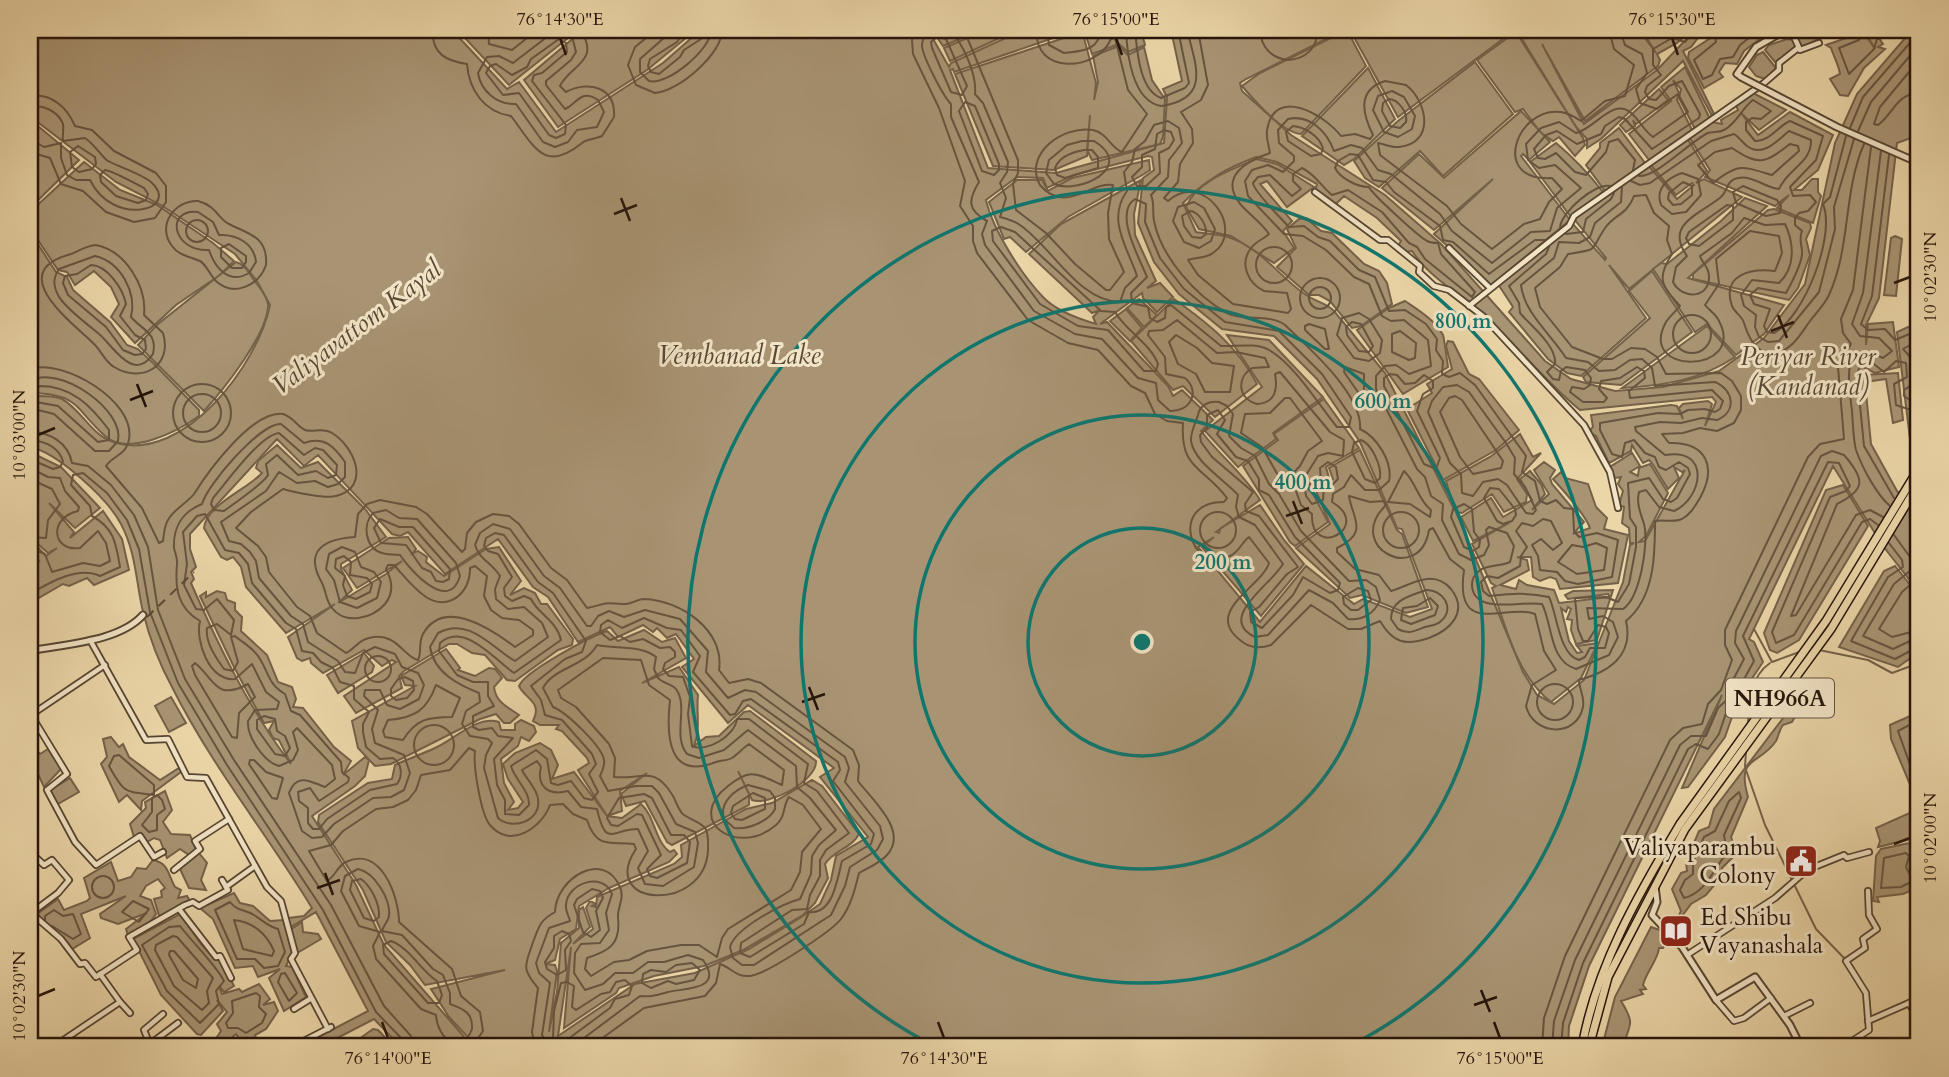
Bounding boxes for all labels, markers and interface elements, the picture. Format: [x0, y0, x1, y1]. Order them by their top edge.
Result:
text: 76°14'30"E [516, 7, 604, 32]
text: 76°15'00"E [1072, 7, 1160, 32]
text: 76°15'30"E [1628, 7, 1716, 32]
text: 10°02'30"N [1918, 231, 1943, 323]
water label: Valiyavattom Kayal [264, 251, 449, 403]
text: 800 m [1434, 307, 1492, 336]
water label: Vembanad Lake [657, 338, 822, 373]
water label: Periyar River (Kandanad) [1740, 339, 1877, 404]
text: 600 m [1354, 387, 1412, 416]
text: 10°03'00"N [7, 389, 32, 481]
text: 400 m [1274, 468, 1332, 497]
text: 200 m [1194, 548, 1252, 577]
centre of rings [1130, 630, 1154, 654]
road number: NH966A [1726, 678, 1834, 718]
text: 10°02'00"N [1918, 792, 1943, 884]
place label: Valiyaparambu Colony [1623, 831, 1776, 892]
public building icon: Valiyaparambu Colony [1782, 842, 1820, 880]
place label: Ed Shibu Vayanashala [1700, 901, 1824, 962]
library icon: Ed Shibu Vayanashala [1657, 912, 1695, 950]
text: 10°02'30"N [7, 950, 32, 1042]
text: 76°14'00"E [344, 1046, 432, 1071]
text: 76°14'30"E [900, 1046, 988, 1071]
text: 76°15'00"E [1456, 1046, 1544, 1071]

